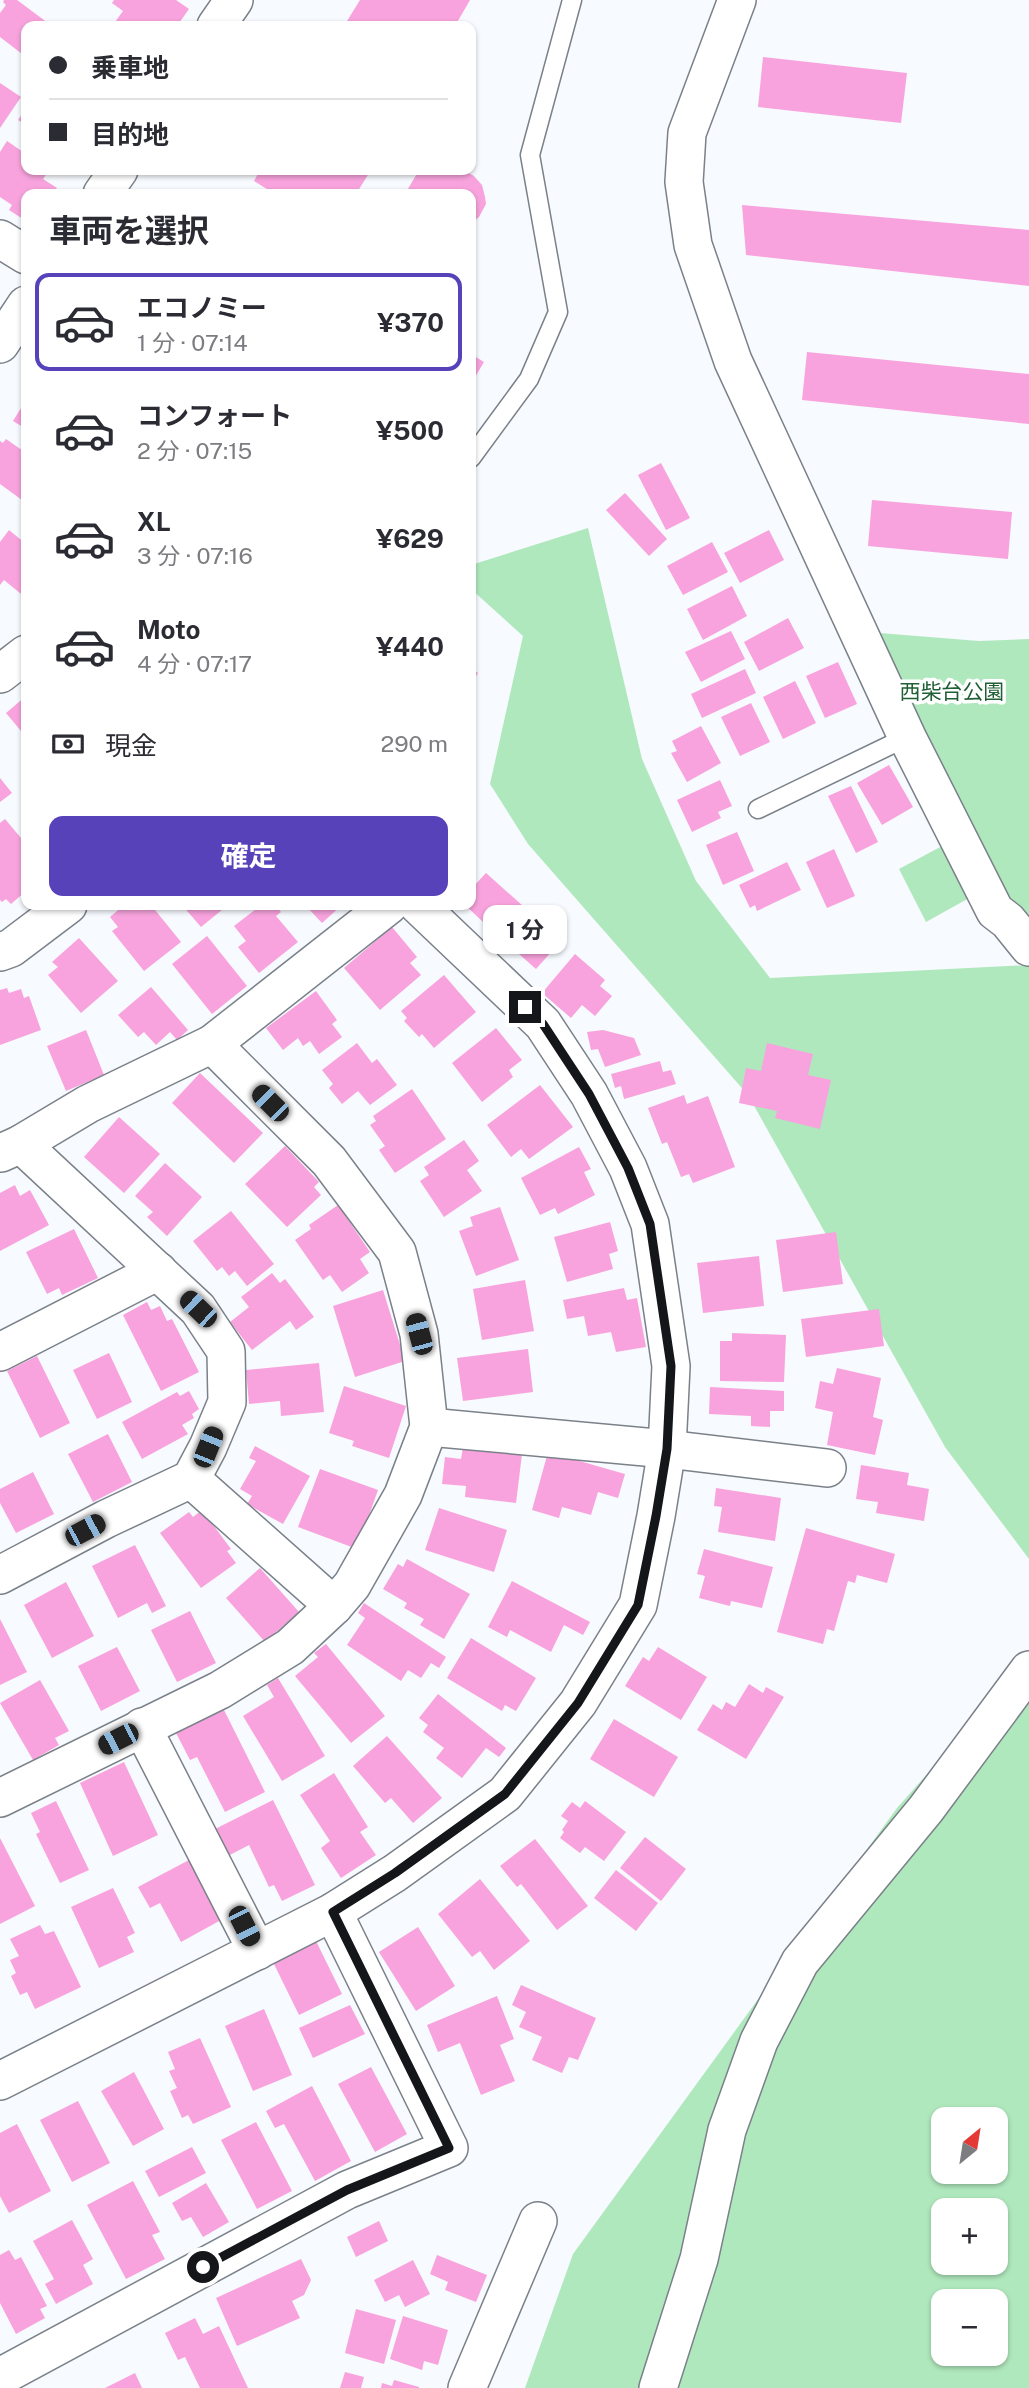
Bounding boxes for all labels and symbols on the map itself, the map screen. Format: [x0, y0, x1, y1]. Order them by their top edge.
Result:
park label: 西柴台公園 [900, 679, 1005, 704]
callout: 1 分 [483, 906, 567, 954]
route end [509, 991, 541, 1023]
car [248, 1081, 293, 1125]
car [176, 1287, 221, 1331]
car [404, 1311, 435, 1357]
car [191, 1424, 226, 1470]
car [62, 1511, 109, 1549]
car [95, 1720, 142, 1758]
car [226, 1903, 263, 1949]
north arrow [931, 2107, 1008, 2184]
route start [187, 2251, 219, 2283]

